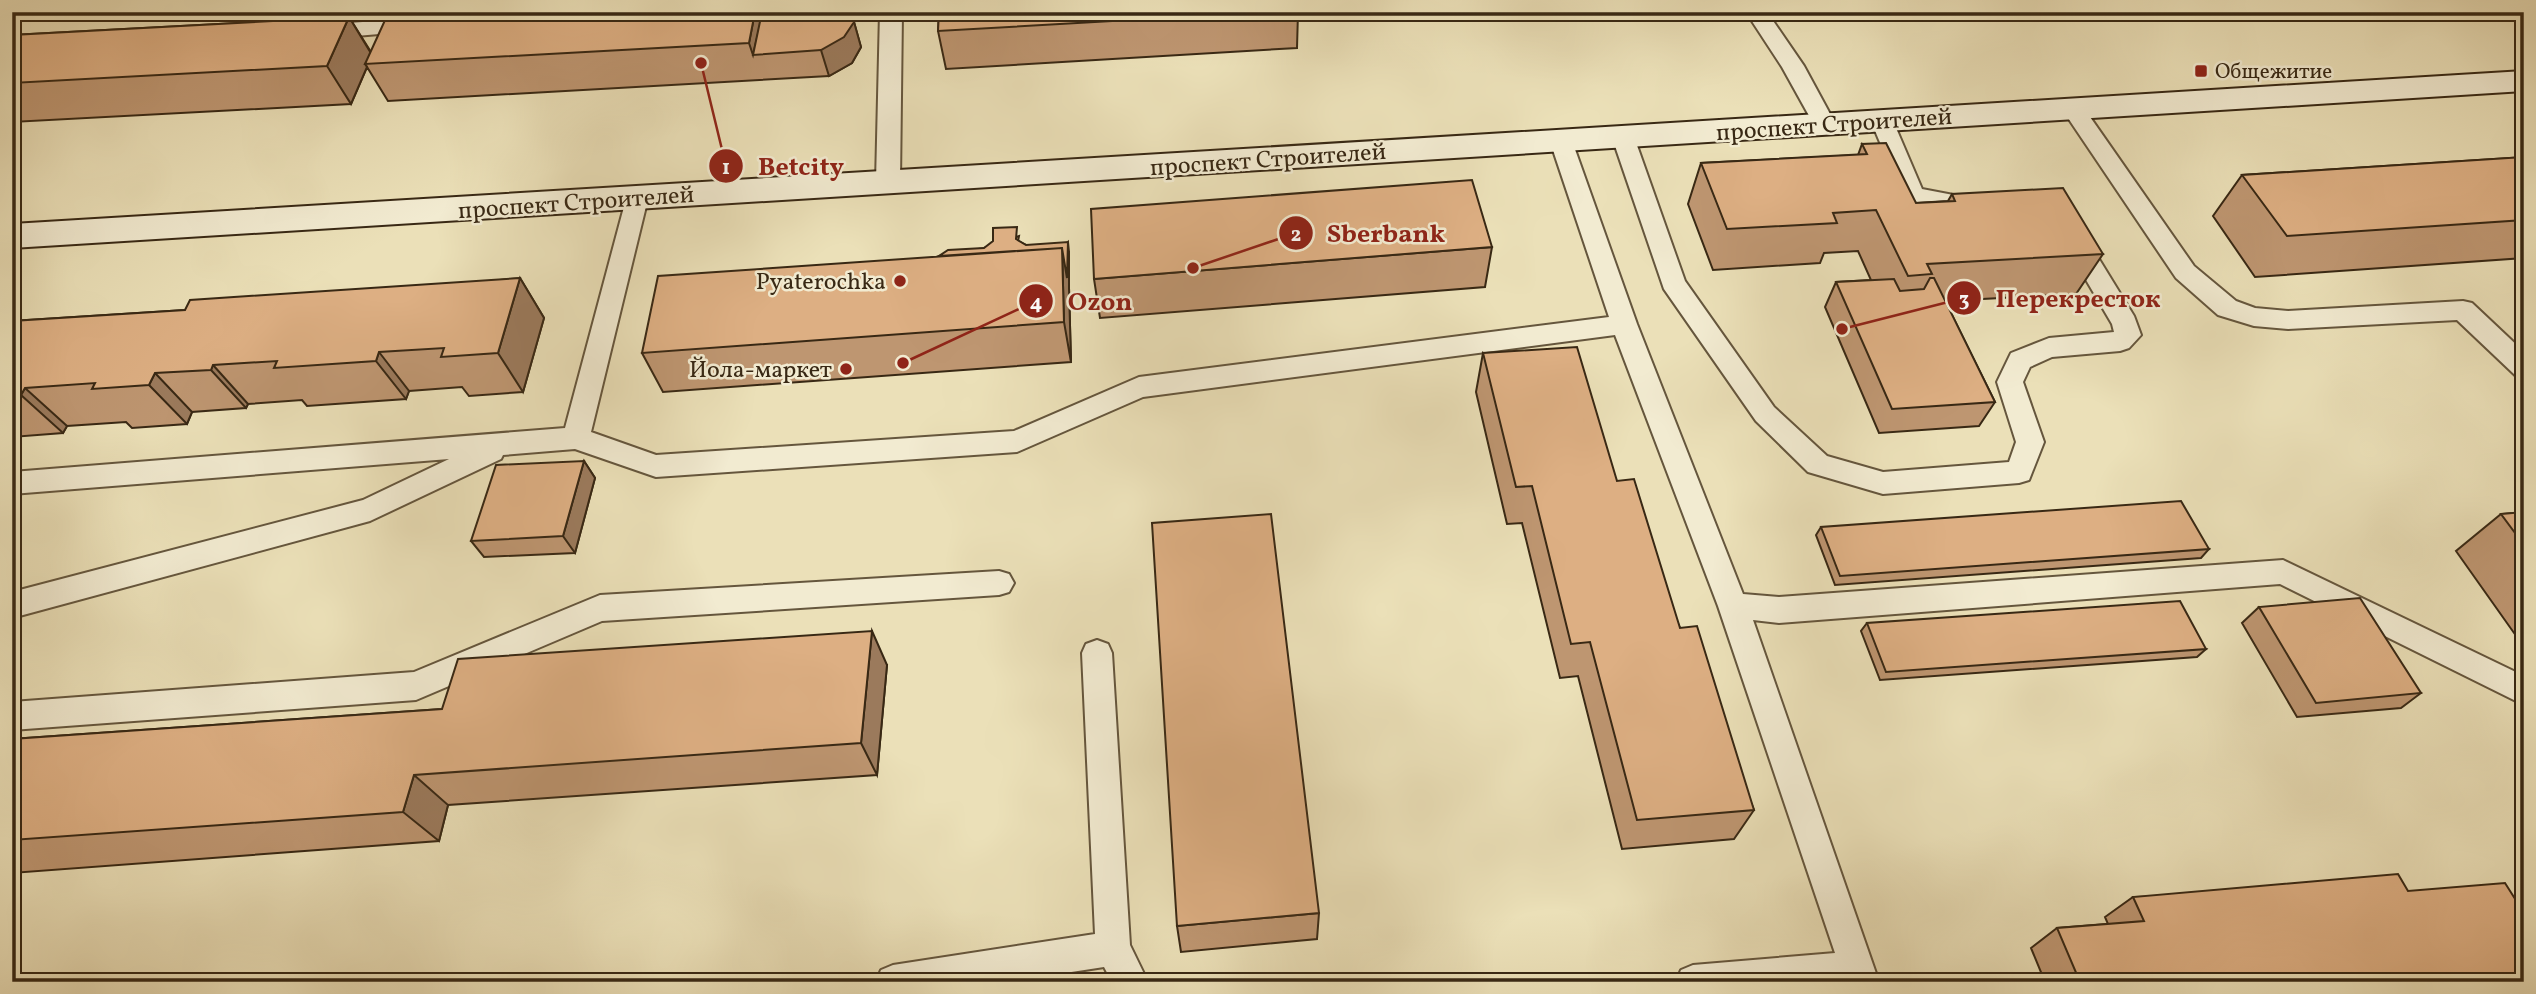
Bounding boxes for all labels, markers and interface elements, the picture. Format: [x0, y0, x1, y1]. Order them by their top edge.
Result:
place label: Общежитие [2215, 58, 2332, 87]
marker: Общежитие [2193, 63, 2209, 79]
street label: проспект Строителей [1715, 101, 1953, 151]
street label: проспект Строителей [1149, 136, 1387, 186]
callout: Betcity [709, 143, 858, 190]
text: Betcity [758, 150, 844, 186]
text: 1 [722, 154, 730, 183]
street label: проспект Строителей [457, 179, 695, 229]
callout: Sberbank [1278, 210, 1460, 257]
text: Sberbank [1327, 217, 1445, 253]
text: 2 [1291, 221, 1301, 250]
place label: Pyaterochka [756, 266, 886, 300]
marker: Pyaterochka [892, 273, 908, 289]
callout: Перекресток [1947, 275, 2175, 322]
callout: Ozon [1019, 278, 1146, 325]
text: Перекресток [1996, 282, 2161, 318]
text: Ozon [1068, 285, 1132, 321]
text: 3 [1959, 286, 1969, 315]
text: 4 [1030, 289, 1043, 318]
place label: Йола-маркет [689, 354, 832, 388]
marker: Йола-маркет [838, 361, 854, 377]

